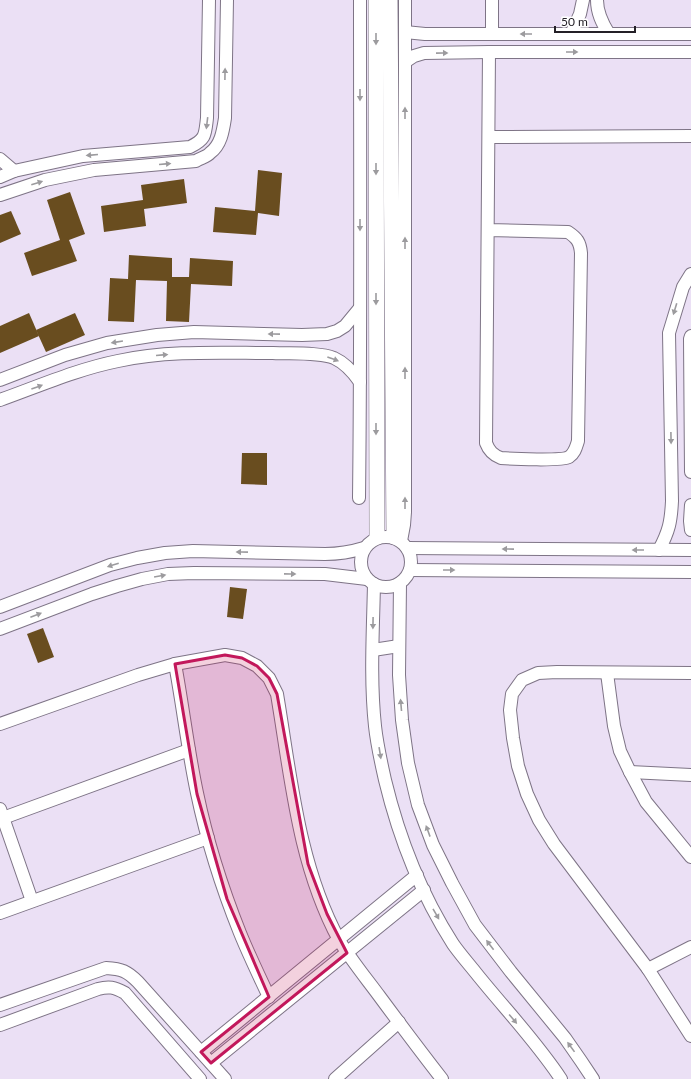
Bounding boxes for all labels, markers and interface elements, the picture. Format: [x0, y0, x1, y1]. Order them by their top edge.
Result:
scale bar [555, 8, 635, 34]
text: 50 m [561, 14, 588, 29]
one-way arrow [519, 31, 532, 37]
one-way arrow [373, 33, 379, 46]
one-way arrow [566, 49, 579, 55]
one-way arrow [436, 50, 449, 56]
one-way arrow [222, 67, 228, 80]
one-way arrow [357, 89, 363, 102]
one-way arrow [402, 106, 408, 119]
one-way arrow [203, 117, 210, 129]
one-way arrow [86, 152, 98, 159]
one-way arrow [159, 160, 171, 167]
one-way arrow [373, 163, 379, 176]
one-way arrow [31, 179, 43, 185]
one-way arrow [357, 219, 363, 232]
one-way arrow [402, 236, 408, 249]
one-way arrow [373, 293, 379, 306]
one-way arrow [672, 303, 678, 315]
one-way arrow [267, 331, 280, 337]
one-way arrow [111, 339, 123, 345]
one-way arrow [156, 351, 168, 358]
one-way arrow [328, 356, 340, 362]
one-way arrow [402, 366, 408, 379]
one-way arrow [31, 383, 43, 389]
one-way arrow [373, 423, 379, 436]
one-way arrow [667, 432, 674, 444]
one-way arrow [402, 496, 408, 509]
one-way arrow [502, 545, 514, 552]
one-way arrow [631, 547, 644, 553]
one-way arrow [235, 549, 248, 555]
one-way arrow [107, 562, 119, 568]
one-way arrow [443, 567, 456, 573]
one-way arrow [284, 571, 297, 577]
one-way arrow [154, 573, 166, 579]
one-way arrow [31, 612, 43, 618]
one-way arrow [370, 617, 376, 630]
one-way arrow [398, 699, 404, 711]
one-way arrow [377, 747, 383, 759]
one-way arrow [424, 825, 430, 837]
one-way arrow [433, 908, 440, 920]
one-way arrow [486, 939, 494, 950]
one-way arrow [509, 1013, 518, 1024]
one-way arrow [567, 1041, 575, 1052]

